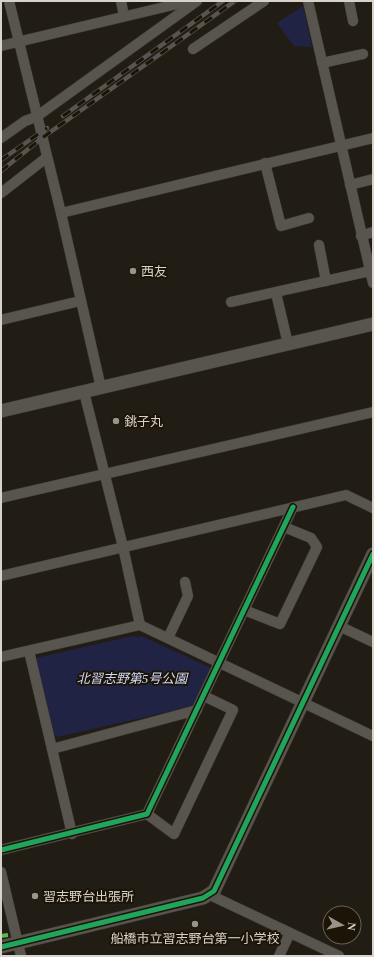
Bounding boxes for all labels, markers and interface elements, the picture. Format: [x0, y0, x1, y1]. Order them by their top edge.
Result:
place label: 西友 [141, 264, 167, 279]
marker: 西友 [128, 266, 138, 276]
place label: 銚子丸 [124, 414, 163, 429]
marker: 銚子丸 [111, 416, 121, 426]
park label: 北習志野第5号公園 [77, 671, 189, 686]
place label: 習志野台出張所 [43, 889, 134, 904]
marker: 習志野台出張所 [30, 891, 40, 901]
north arrow [322, 905, 362, 945]
marker: 船橋市立習志野台第一小学校 [190, 919, 200, 929]
text: N [345, 922, 358, 931]
place label: 船橋市立習志野台第一小学校 [110, 931, 280, 946]

